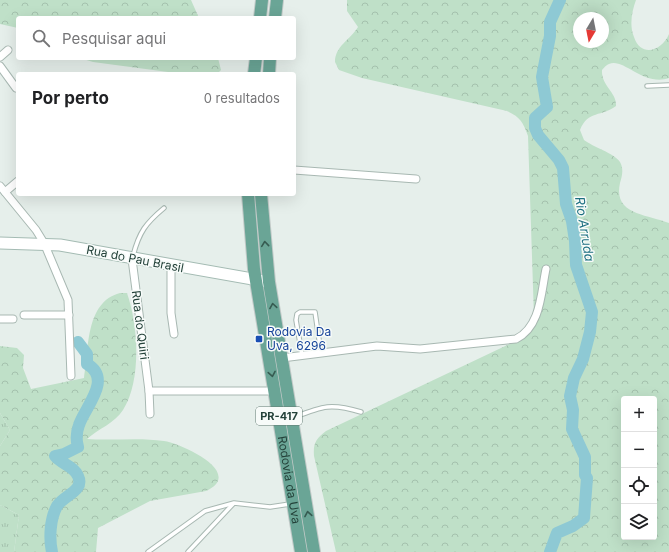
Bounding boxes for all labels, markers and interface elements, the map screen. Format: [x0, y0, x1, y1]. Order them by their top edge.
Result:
north arrow [573, 12, 609, 48]
search box [16, 16, 296, 60]
icon: search [30, 27, 52, 49]
text: Pesquisar aqui [62, 29, 166, 48]
text: Por perto [32, 88, 109, 108]
text: 0 resultados [204, 90, 280, 106]
water label: Rio Arruda [572, 195, 598, 263]
one-way arrow [260, 240, 269, 247]
street label: Rua do Pau Brasil [85, 242, 185, 275]
street label: Rua do Quiri [129, 289, 152, 361]
one-way arrow [269, 303, 278, 309]
place label: Rodovia Da Uva, 6296 [267, 324, 331, 353]
marker: Rodovia Da Uva, 6296 [254, 334, 264, 344]
one-way arrow [267, 371, 276, 377]
map controls [621, 396, 657, 540]
button: + [621, 396, 657, 432]
road number: PR-417 [256, 407, 302, 425]
button: − [621, 432, 657, 468]
street label: Rodovia da Uva [275, 435, 304, 525]
button: locate [621, 468, 657, 504]
button: layers [621, 504, 657, 540]
one-way arrow [304, 510, 313, 517]

